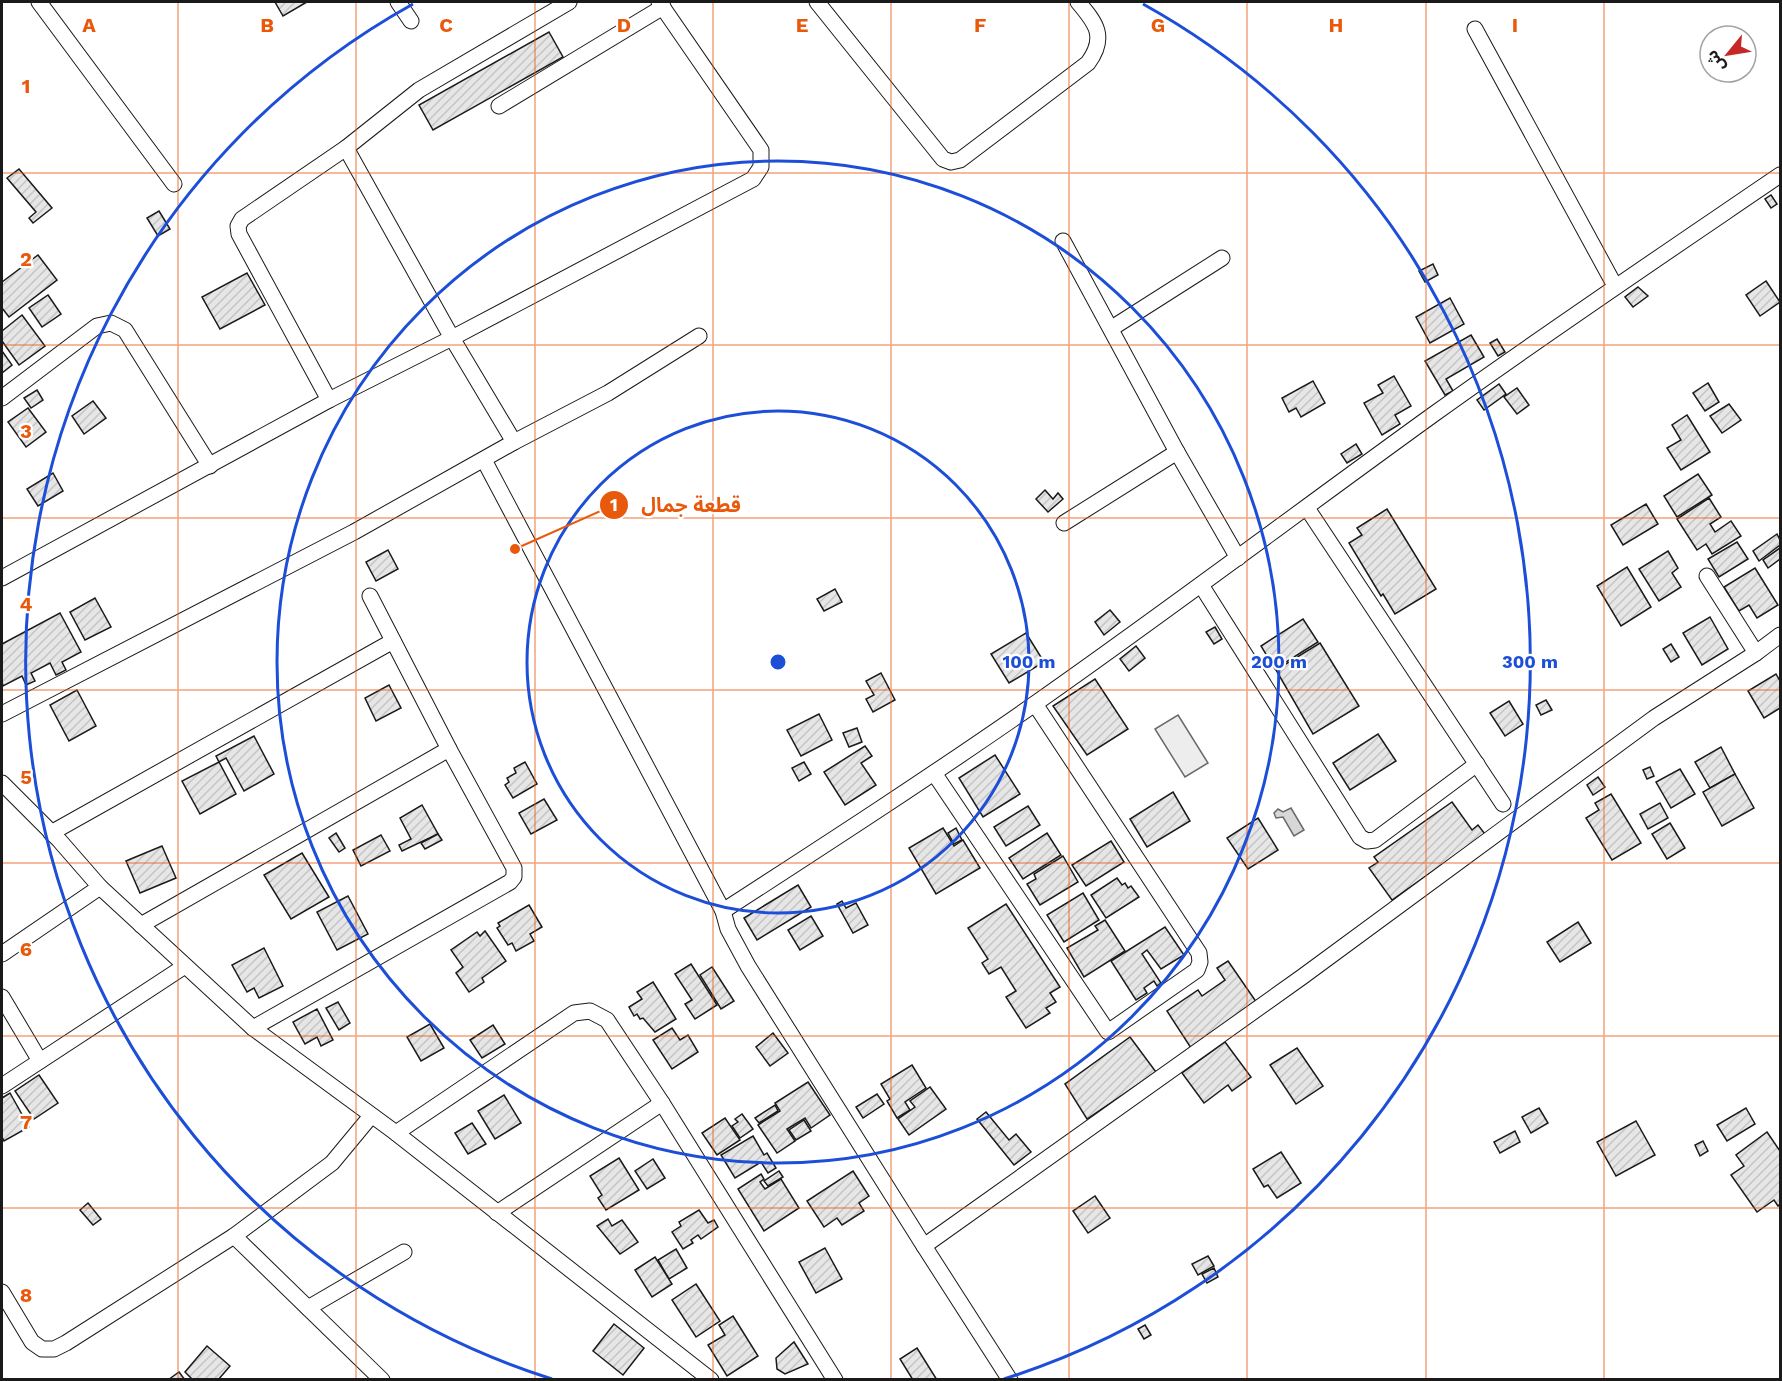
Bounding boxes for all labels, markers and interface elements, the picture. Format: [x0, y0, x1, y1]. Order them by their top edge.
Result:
text: A [82, 13, 96, 37]
text: B [260, 13, 274, 37]
text: C [439, 13, 453, 37]
text: D [617, 13, 631, 37]
text: E [796, 13, 808, 37]
text: F [974, 13, 986, 37]
text: G [1151, 13, 1165, 37]
text: H [1329, 13, 1343, 37]
text: I [1512, 13, 1518, 37]
north arrow [1698, 24, 1758, 84]
text: ش [1702, 47, 1729, 75]
text: 1 [22, 74, 30, 98]
text: 2 [20, 247, 32, 271]
text: 3 [20, 419, 32, 443]
callout: قطعة جمال [599, 486, 753, 524]
text: قطعة جمال [641, 493, 741, 517]
text: 1 [610, 494, 618, 515]
text: 4 [20, 592, 33, 616]
text: 100 m [1002, 651, 1056, 672]
text: 200 m [1251, 651, 1307, 672]
text: 300 m [1502, 651, 1558, 672]
centre of rings [768, 652, 788, 672]
text: 5 [20, 765, 32, 789]
text: 6 [20, 937, 32, 961]
text: 7 [20, 1110, 32, 1134]
text: 8 [20, 1283, 32, 1307]

